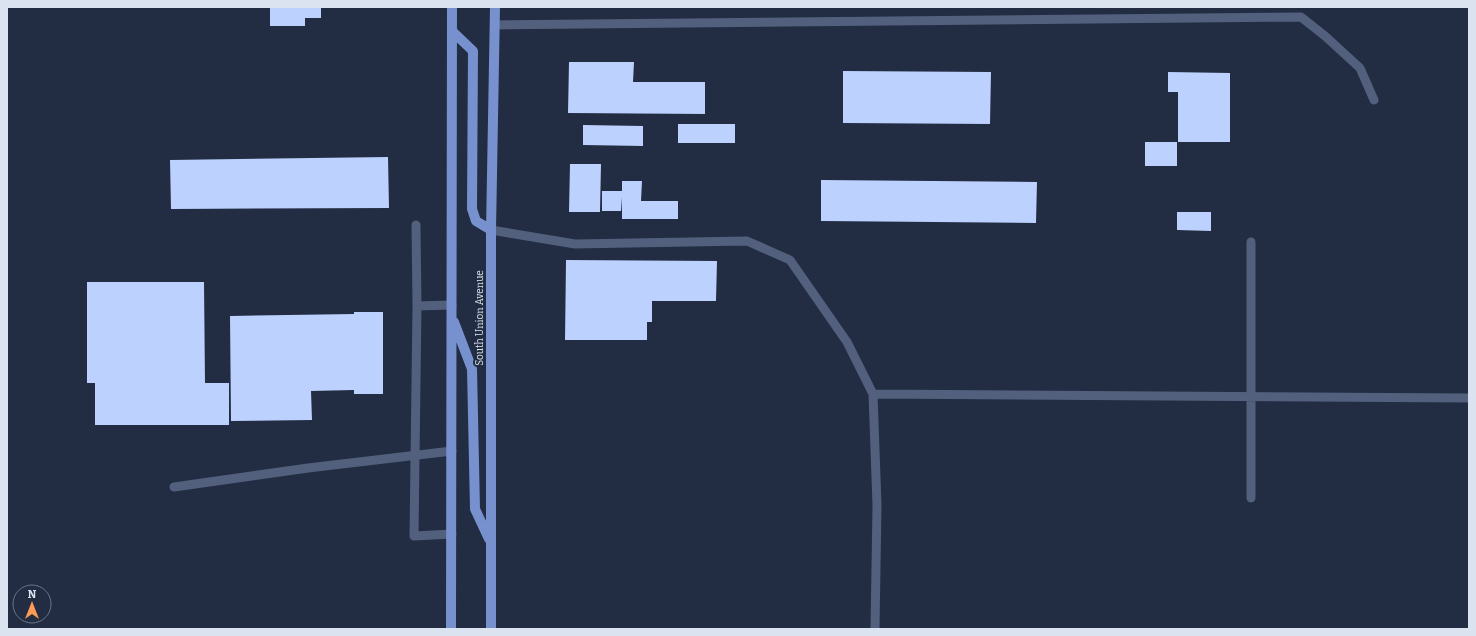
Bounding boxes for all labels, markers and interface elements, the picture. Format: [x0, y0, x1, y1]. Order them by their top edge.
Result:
street label: South Union Avenue [474, 270, 486, 366]
north arrow [12, 584, 52, 624]
text: N [28, 588, 37, 601]

